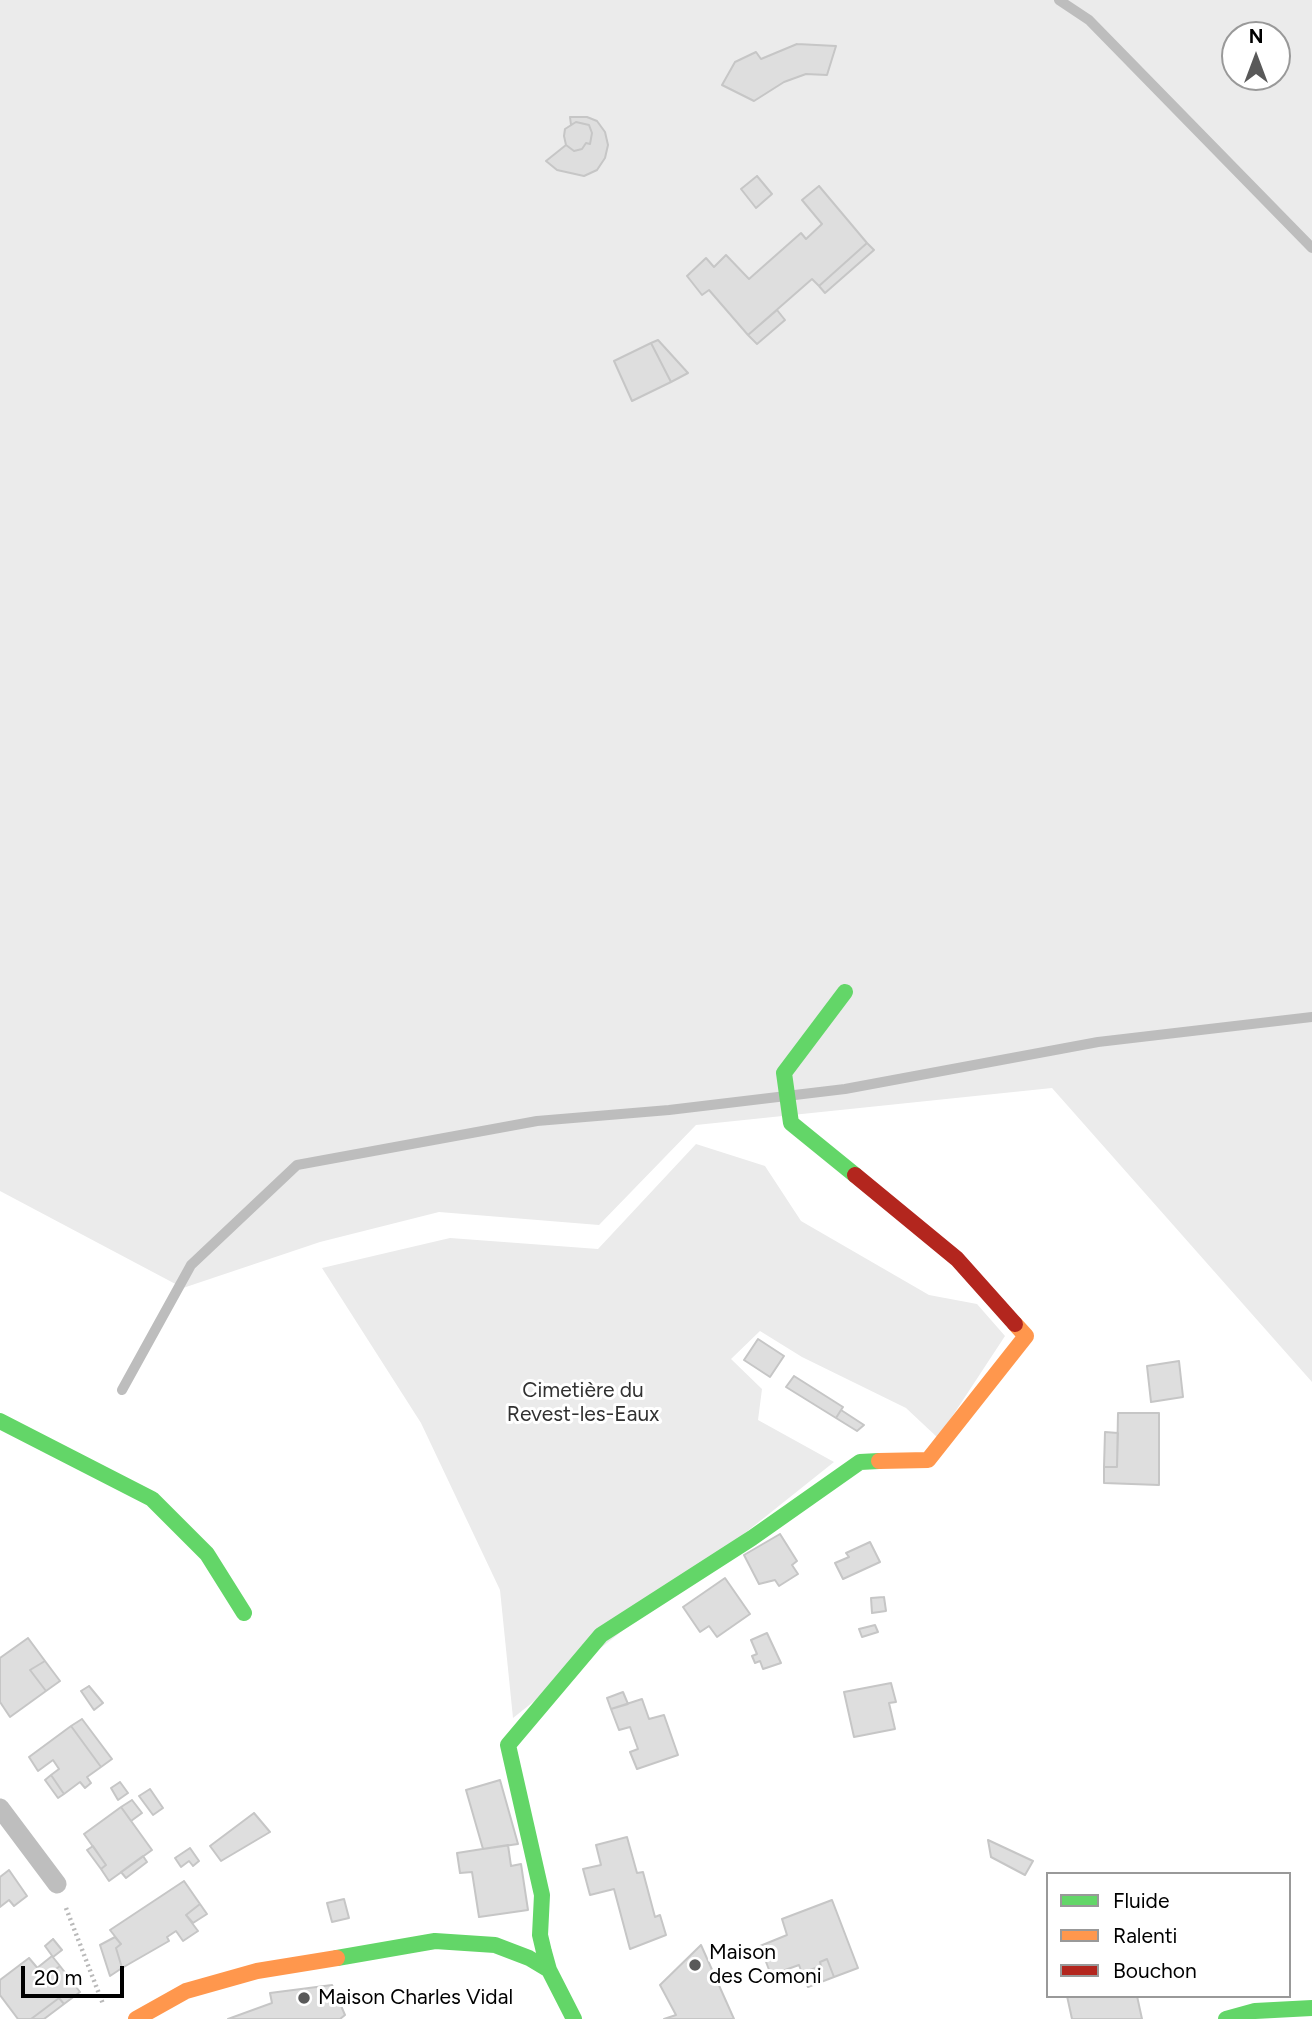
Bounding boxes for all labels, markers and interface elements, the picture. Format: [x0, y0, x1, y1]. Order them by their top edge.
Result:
north arrow [1221, 21, 1291, 91]
text: N [1249, 25, 1263, 48]
park label: Cimetière du Revest-les-Eaux [507, 1378, 659, 1428]
legend [1046, 1872, 1291, 1998]
text: Fluide [1113, 1888, 1169, 1913]
text: Ralenti [1113, 1923, 1177, 1948]
place label: Maison des Comoni [709, 1940, 822, 1990]
scale bar [24, 1952, 128, 1996]
marker: Maison des Comoni [687, 1957, 703, 1973]
text: Bouchon [1113, 1958, 1197, 1983]
text: 20 m [34, 1965, 82, 1990]
place label: Maison Charles Vidal [318, 1985, 513, 2011]
marker: Maison Charles Vidal [296, 1990, 312, 2006]

